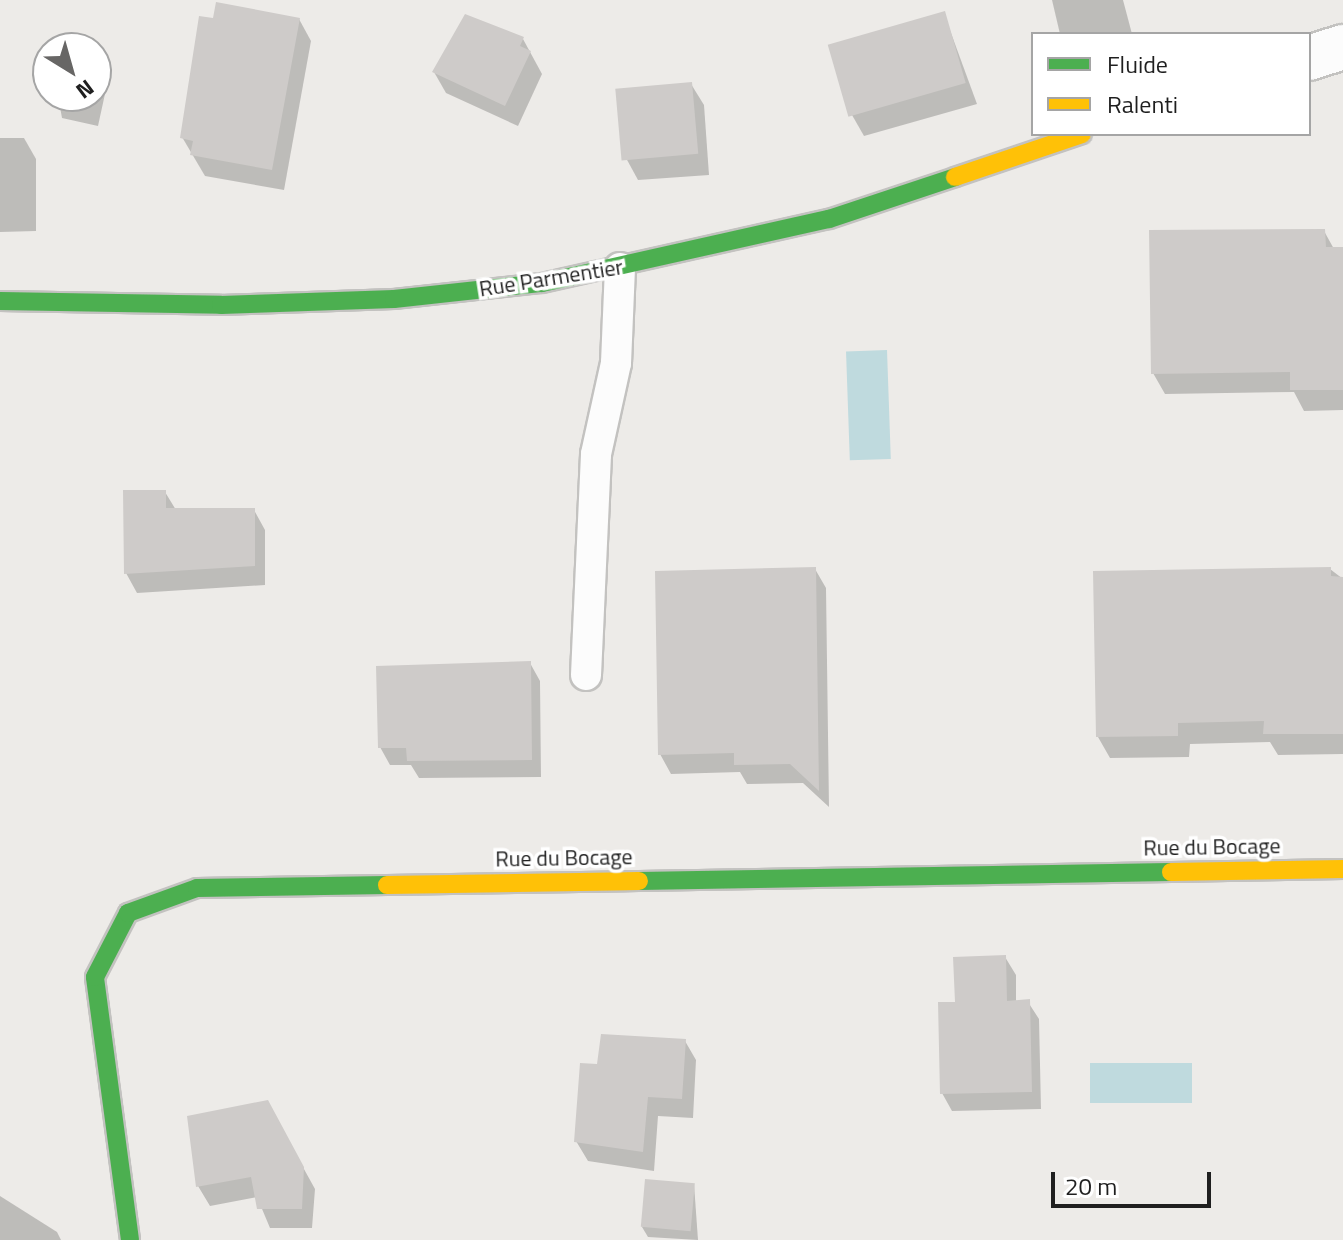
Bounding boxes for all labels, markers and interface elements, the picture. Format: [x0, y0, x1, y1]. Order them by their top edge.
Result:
north arrow [32, 32, 112, 112]
legend [1031, 32, 1311, 136]
text: Fluide [1107, 46, 1168, 82]
text: N [69, 71, 102, 108]
text: Ralenti [1107, 86, 1178, 122]
street label: Rue Parmentier [477, 254, 625, 302]
street label: Rue du Bocage [1143, 833, 1281, 861]
street label: Rue du Bocage [495, 844, 633, 872]
scale bar [1055, 1156, 1215, 1206]
text: 20 m [1065, 1168, 1117, 1204]

